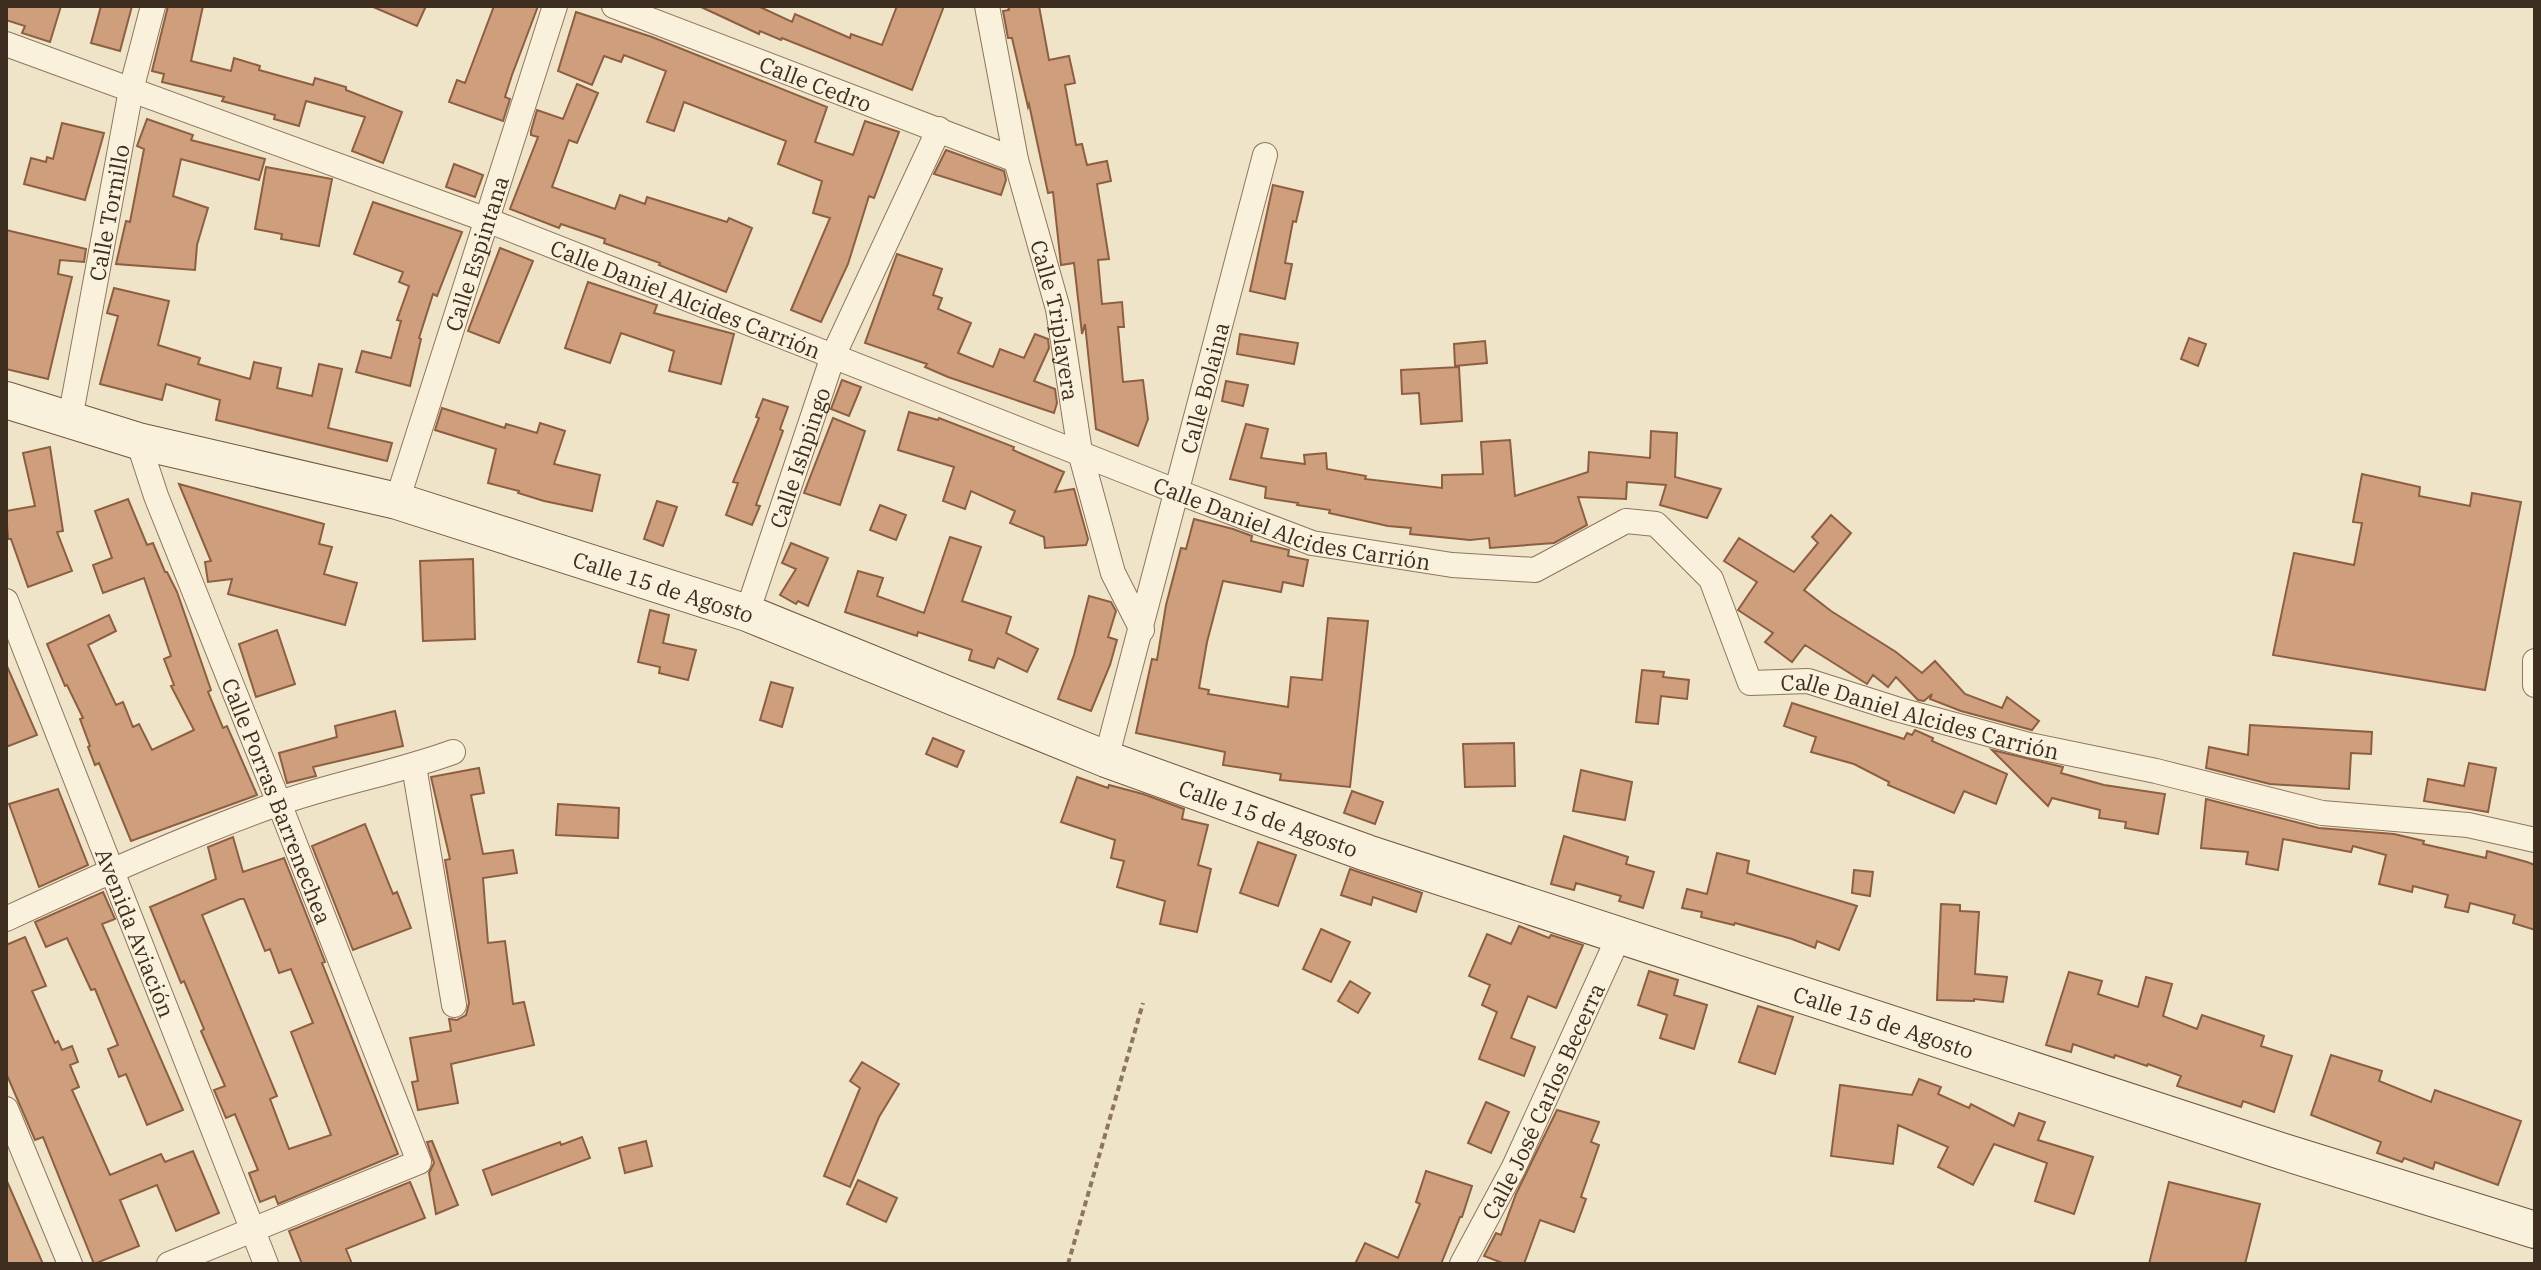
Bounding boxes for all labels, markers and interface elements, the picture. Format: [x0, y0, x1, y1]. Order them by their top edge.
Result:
street label: Calle Cedro [755, 49, 876, 118]
street label: Calle Tornillo [81, 142, 135, 283]
street label: Calle Espintana [438, 172, 514, 335]
street label: Calle Daniel Alcides Carrión [547, 232, 825, 365]
street label: Calle Triplayera [1025, 236, 1086, 403]
street label: Calle Bolaina [1173, 319, 1235, 457]
street label: Calle Ishpingo [762, 383, 836, 532]
street label: Calle Daniel Alcides Carrión [1150, 469, 1433, 576]
street label: Calle 15 de Agosto [570, 544, 759, 629]
street label: Calle Daniel Alcides Carrión [1780, 667, 2062, 765]
street label: Calle Porras Barrenechea [216, 673, 339, 928]
street label: Calle 15 de Agosto [1175, 772, 1362, 863]
street label: Avenida Aviación [90, 844, 182, 1021]
street label: Calle José Carlos Becerra [1474, 978, 1610, 1224]
street label: Calle 15 de Agosto [1790, 979, 1978, 1064]

